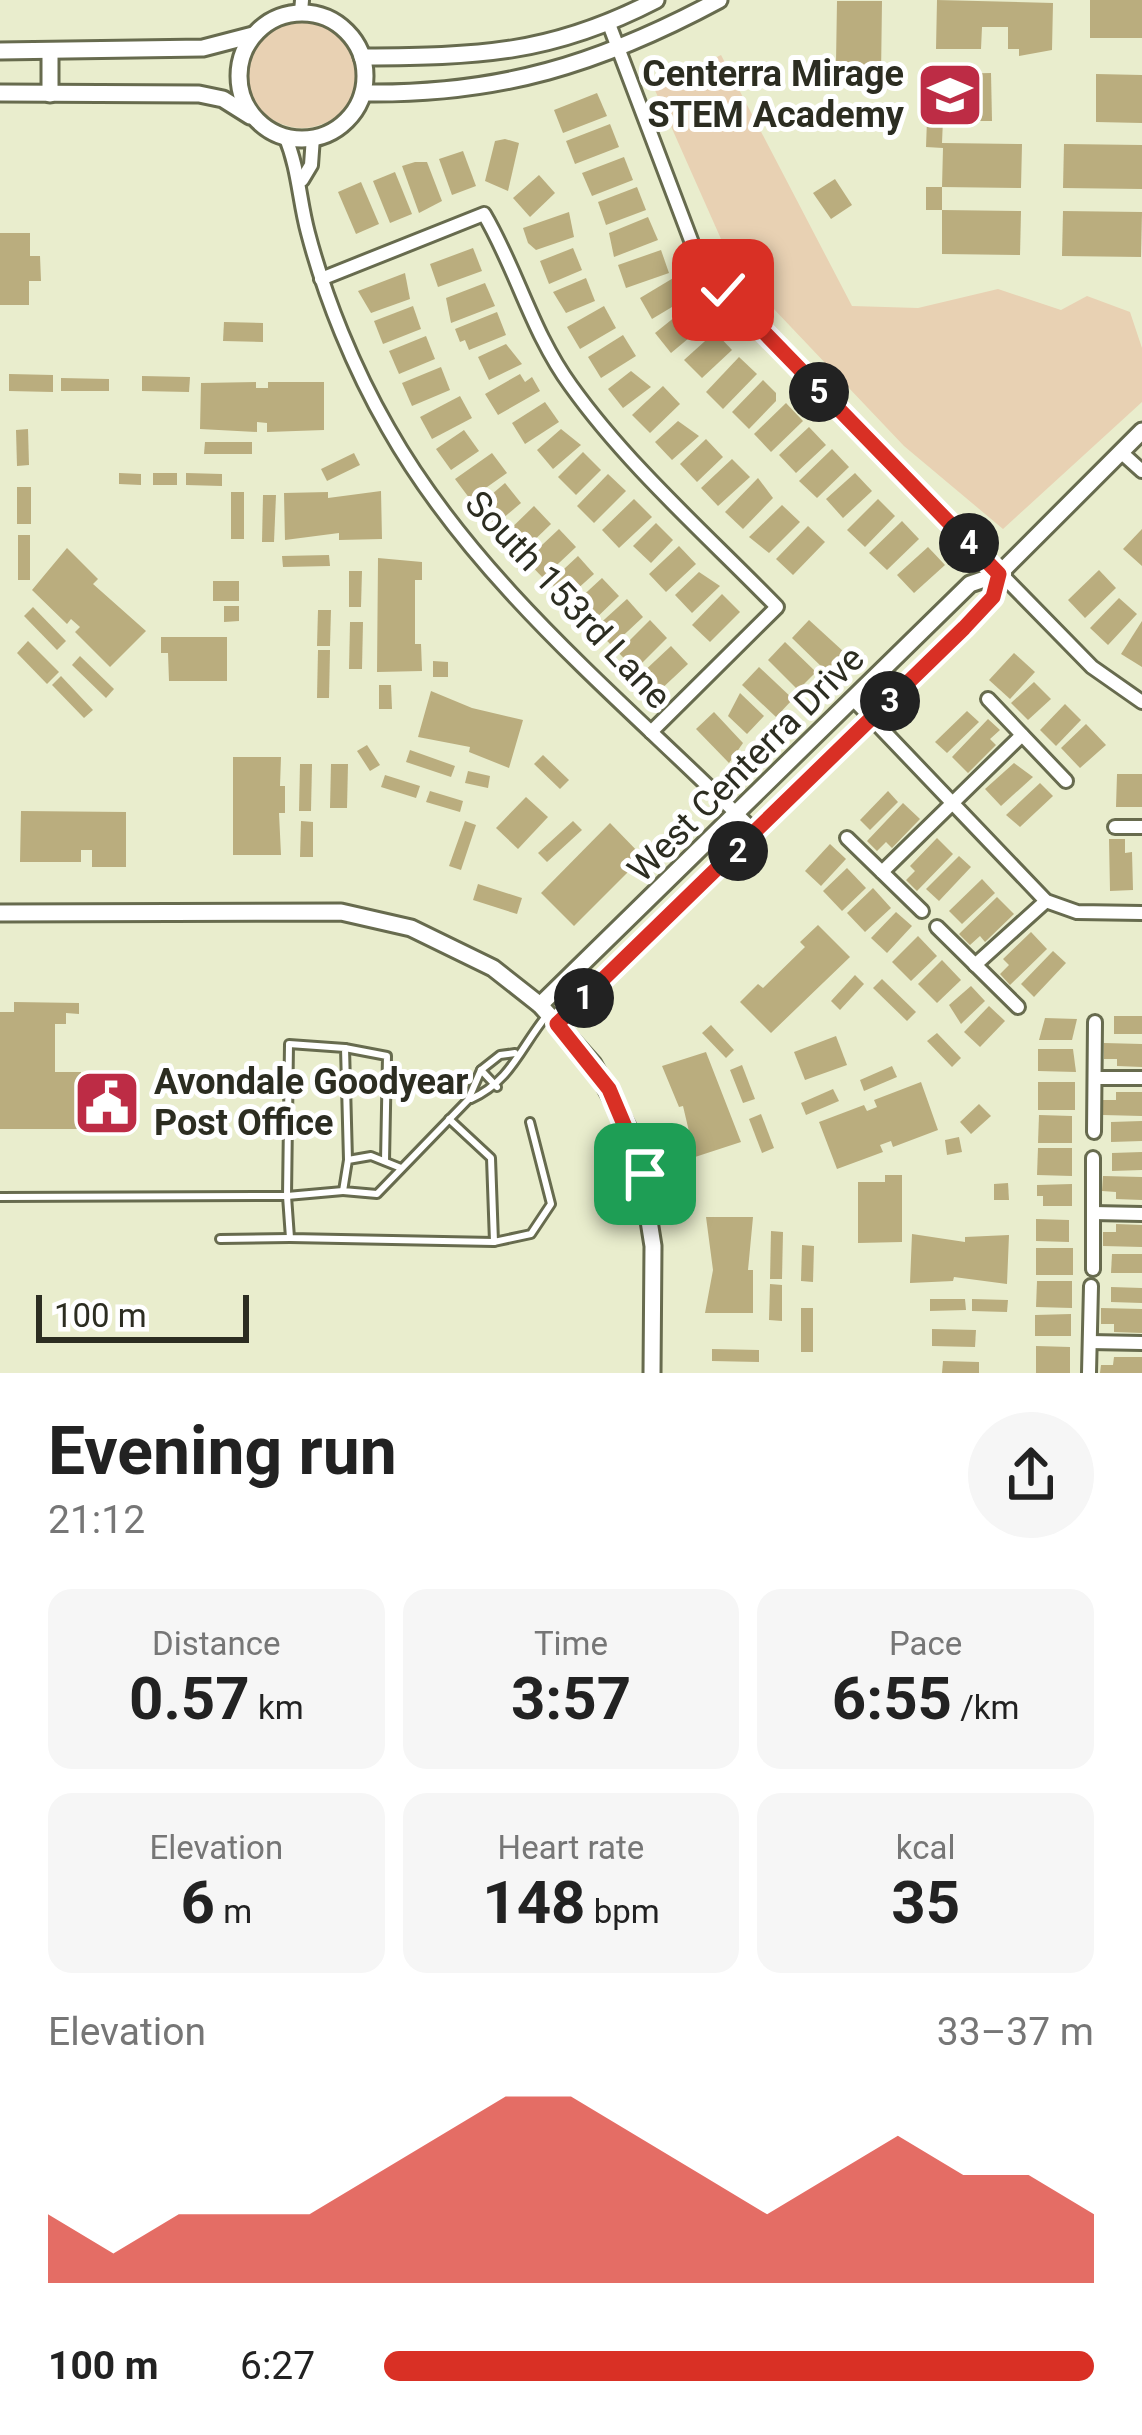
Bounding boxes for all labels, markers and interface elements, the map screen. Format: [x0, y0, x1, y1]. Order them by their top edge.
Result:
place label: Centerra Mirage STEM Academy [642, 53, 905, 136]
school or university icon: Centerra Mirage STEM Academy [915, 60, 985, 130]
pin [672, 239, 774, 341]
icon: check [690, 257, 756, 323]
pin: 5 [789, 362, 849, 422]
text: 5 [810, 372, 828, 411]
street label: South 153rd Lane [456, 483, 680, 717]
pin: 4 [939, 513, 999, 573]
text: 4 [960, 523, 978, 562]
street label: West Centerra Drive [619, 637, 873, 891]
pin: 3 [860, 671, 920, 731]
text: 3 [881, 681, 899, 720]
pin: 2 [708, 821, 768, 881]
text: 2 [729, 831, 747, 870]
pin: 1 [554, 968, 614, 1028]
text: 1 [575, 978, 593, 1017]
place label: Avondale Goodyear Post Office [154, 1061, 468, 1144]
public building icon: Avondale Goodyear Post Office [72, 1068, 142, 1138]
pin [594, 1123, 696, 1225]
icon: arrive [612, 1141, 678, 1207]
scale bar [36, 1289, 249, 1342]
text: 100 m [54, 1296, 147, 1335]
button: share [968, 1412, 1094, 1538]
text: Evening run [48, 1413, 397, 1490]
text: 21:12 [48, 1497, 145, 1543]
text: Distance [152, 1624, 281, 1663]
text: Time [534, 1624, 608, 1663]
text: Pace [889, 1624, 962, 1663]
text: 0.57 [129, 1663, 250, 1734]
text: 3:57 [511, 1663, 631, 1734]
text: 6:55 [832, 1663, 952, 1734]
text: km [250, 1688, 304, 1727]
text: /km [952, 1688, 1019, 1727]
text: Elevation [150, 1828, 283, 1867]
text: Heart rate [498, 1828, 644, 1867]
text: kcal [896, 1828, 955, 1867]
text: 6 [181, 1867, 215, 1938]
text: 148 [482, 1867, 586, 1938]
text: 35 [891, 1867, 960, 1938]
text: m [215, 1892, 252, 1931]
text: bpm [586, 1892, 660, 1931]
text: Elevation [48, 2009, 206, 2055]
text: 33–37 m [937, 2009, 1094, 2055]
text: 100 m [48, 2343, 159, 2389]
text: 6:27 [240, 2343, 315, 2389]

